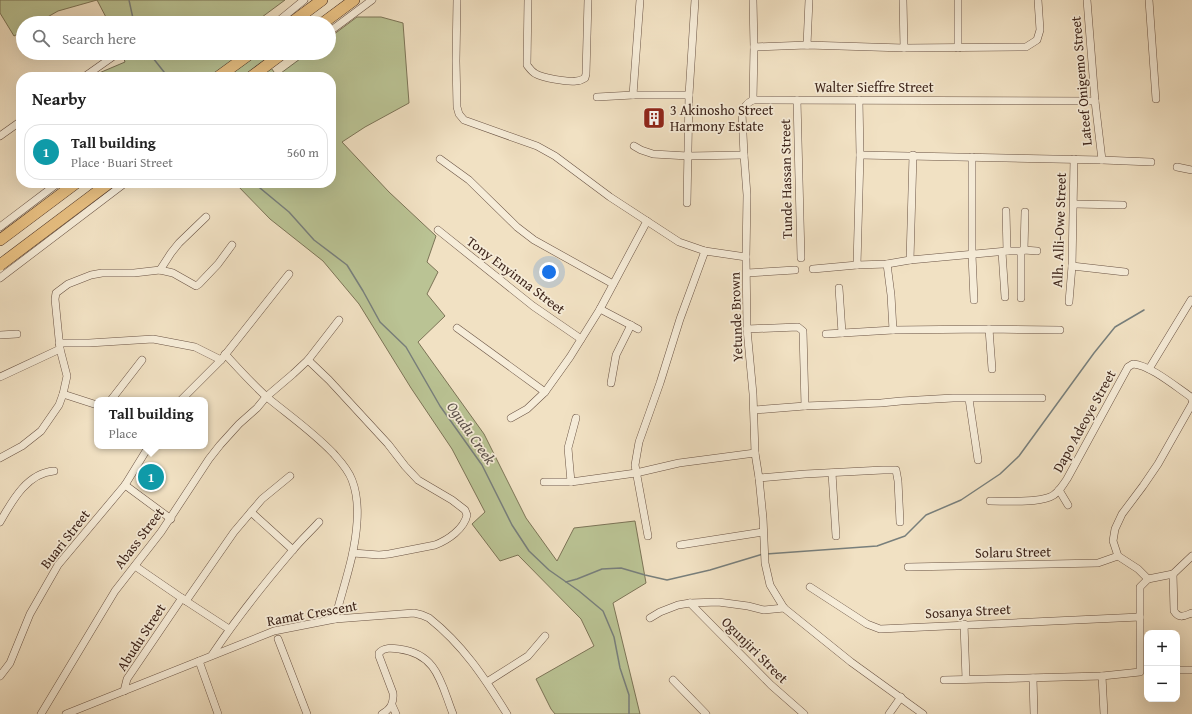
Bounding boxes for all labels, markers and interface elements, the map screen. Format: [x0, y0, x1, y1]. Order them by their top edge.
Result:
street label: Lateef Onigemo Street [1065, 15, 1097, 147]
search box [16, 16, 336, 60]
icon: search [30, 27, 52, 49]
text: Search here [62, 28, 136, 49]
street label: Walter Sieffre Street [814, 77, 934, 97]
text: Nearby [32, 86, 86, 111]
place label: 3 Akinosho Street Harmony Estate [670, 100, 773, 136]
building icon: 3 Akinosho Street Harmony Estate [641, 105, 667, 131]
street label: Tunde Hassan Street [775, 119, 797, 239]
text: Tall building [71, 132, 156, 153]
text: 1 [43, 143, 49, 162]
text: 560 m [287, 143, 319, 162]
text: Place · Buari Street [71, 153, 173, 172]
street label: Alh. Alli-Owe Street [1047, 172, 1071, 288]
street label: Tony Enyinna Street [462, 231, 570, 319]
your location [539, 262, 559, 282]
street label: Yetunde Brown [724, 272, 748, 362]
street label: Dapo Adeoye Street [1048, 366, 1120, 476]
popup [94, 397, 208, 449]
water label: Ogudu Creek [442, 397, 501, 468]
text: Tall building [109, 403, 193, 424]
text: Place [109, 424, 137, 443]
pin: 1 [138, 462, 164, 492]
street label: Abass Street [109, 503, 169, 573]
street label: Buari Street [35, 505, 95, 573]
street label: Solaru Street [975, 541, 1051, 563]
street label: Ramat Crescent [265, 595, 359, 631]
street label: Abudu Street [112, 599, 170, 675]
street label: Sosanya Street [925, 599, 1011, 623]
street label: Ogunjiri Street [717, 612, 793, 688]
map controls [1144, 630, 1180, 702]
button: + [1144, 630, 1180, 666]
button: − [1144, 666, 1180, 702]

